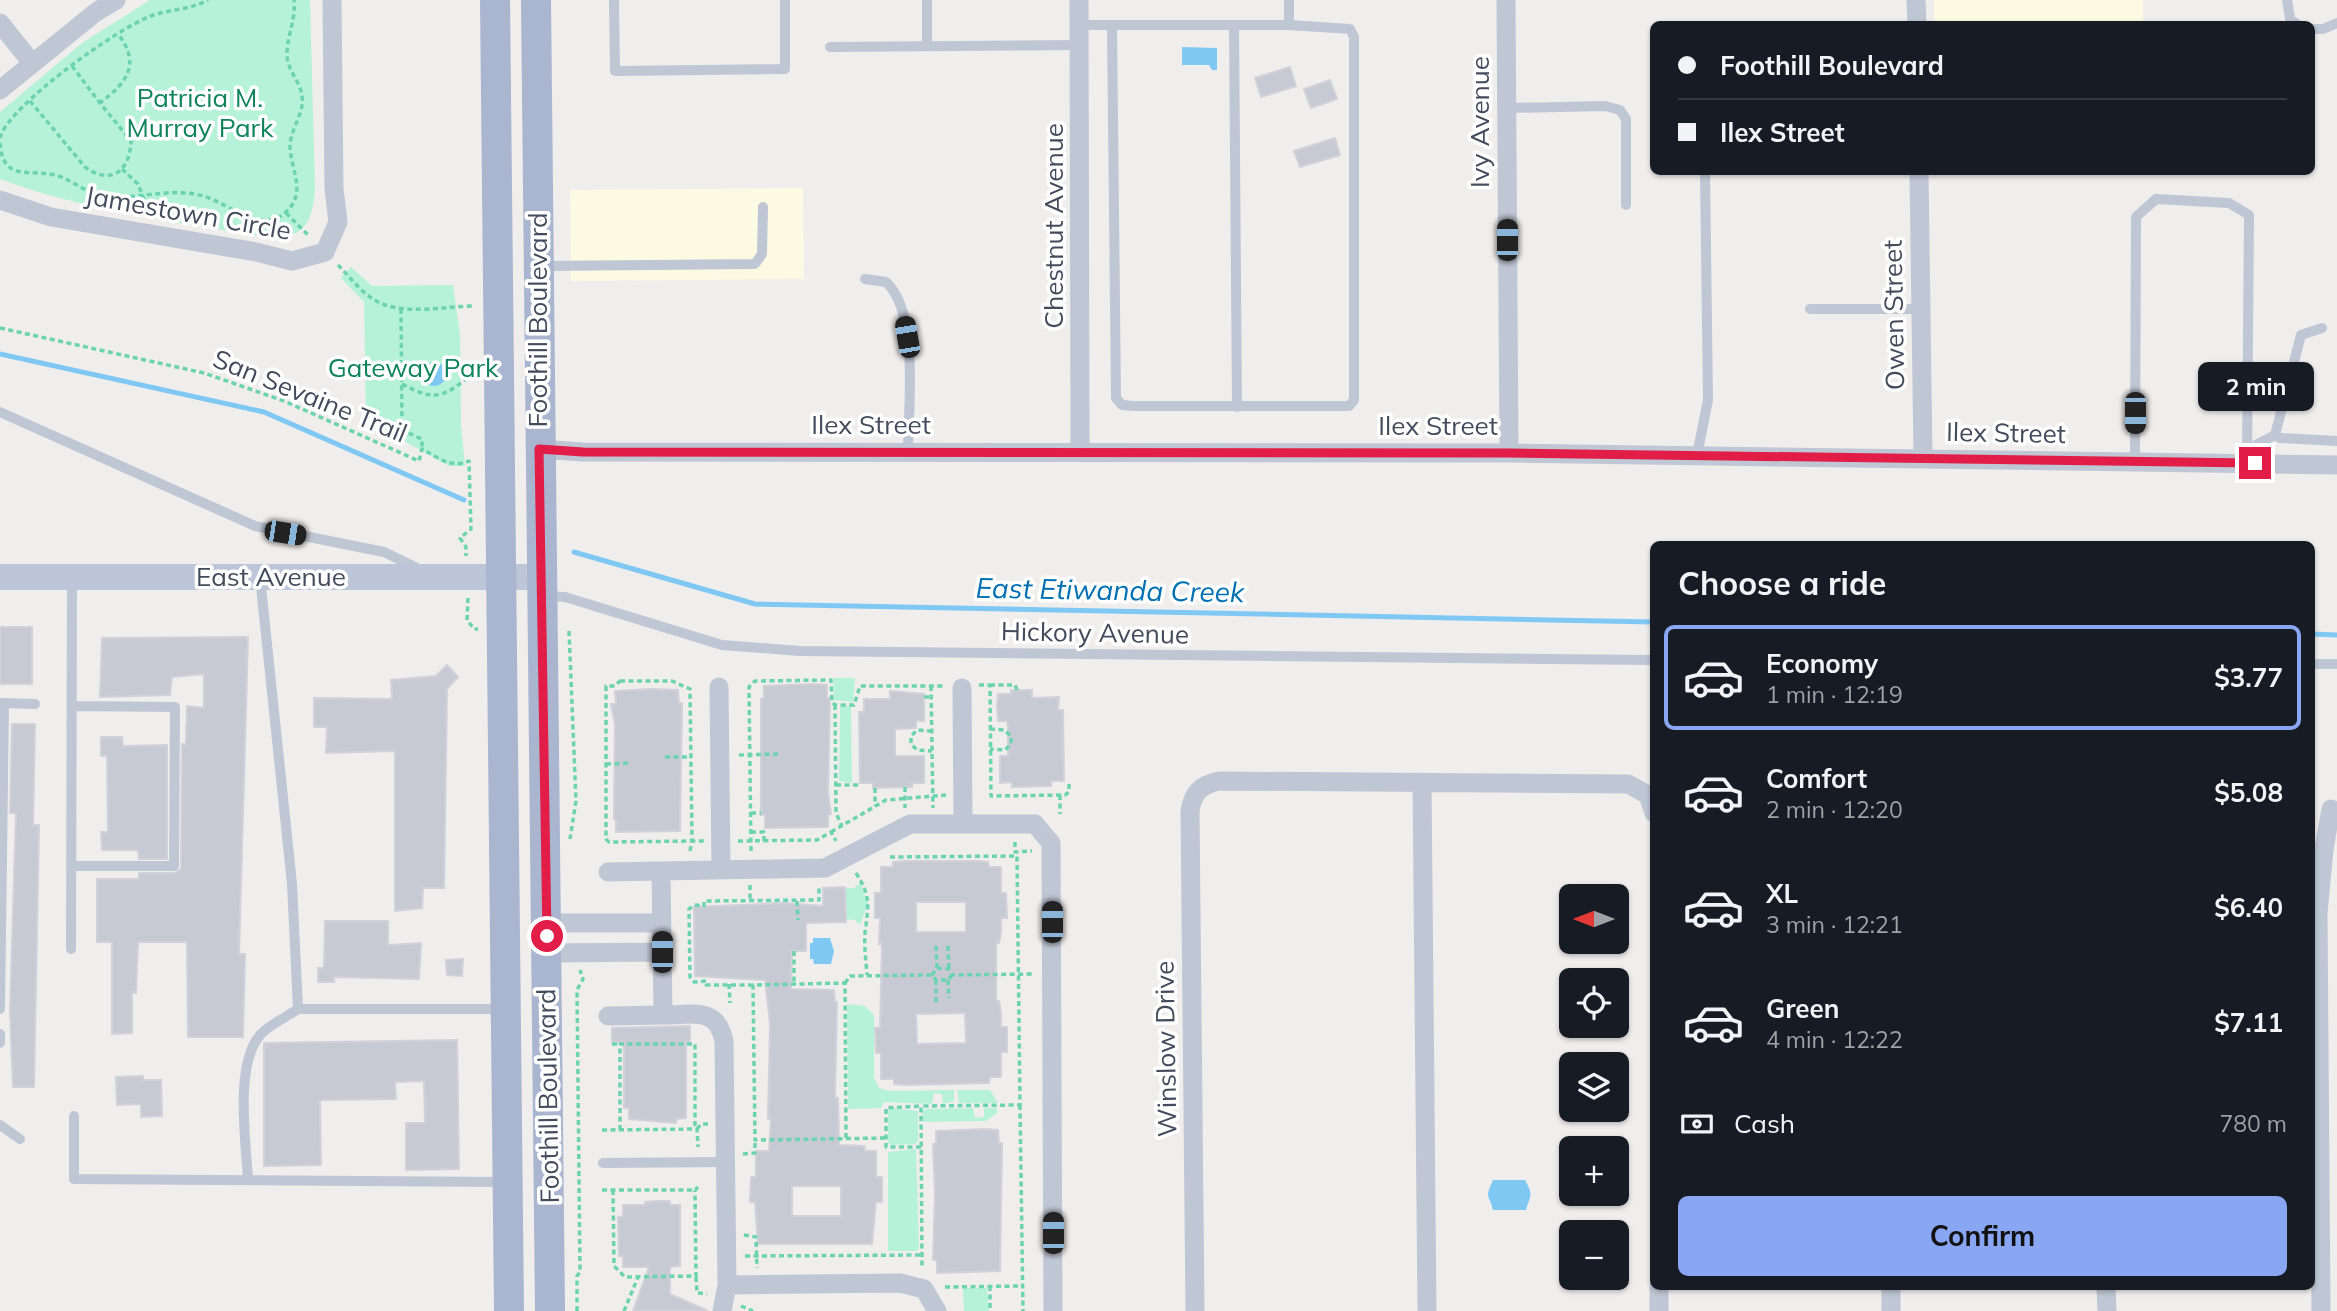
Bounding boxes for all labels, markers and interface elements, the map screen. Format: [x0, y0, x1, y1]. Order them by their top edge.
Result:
text: Foothill Boulevard [1720, 49, 1944, 82]
street label: Ivy Avenue [1463, 56, 1496, 188]
park label: Patricia M. Murray Park [127, 81, 274, 144]
text: Ilex Street [1720, 116, 1845, 149]
street label: Chestnut Avenue [1037, 123, 1070, 329]
street label: Jamestown Circle [83, 178, 294, 247]
street label: Foothill Boulevard [521, 212, 554, 428]
car [1497, 219, 1518, 261]
street label: Owen Street [1876, 239, 1911, 391]
car [894, 314, 921, 360]
street label: San Sevaine Trail [208, 342, 412, 450]
park label: Gateway Park [328, 351, 499, 384]
callout: 2 min [2197, 362, 2313, 410]
text: 2 min [2226, 372, 2286, 401]
car [2125, 392, 2146, 434]
street label: Ilex Street [811, 408, 931, 441]
street label: Ilex Street [1378, 409, 1498, 442]
street label: Ilex Street [1946, 415, 2066, 450]
route end [2239, 447, 2271, 479]
car [263, 519, 308, 547]
street label: East Avenue [196, 560, 346, 593]
text: Choose a ride [1678, 563, 1886, 603]
water label: East Etiwanda Creek [975, 570, 1246, 609]
street label: Hickory Avenue [1001, 614, 1189, 651]
icon: car [1682, 646, 1745, 709]
text: Economy [1766, 647, 1878, 680]
text: $3.77 [2214, 661, 2283, 694]
text: 1 min · 12:19 [1766, 680, 1903, 709]
icon: car [1682, 761, 1745, 824]
text: Comfort [1766, 762, 1867, 795]
text: $5.08 [2214, 776, 2283, 809]
text: 2 min · 12:20 [1766, 795, 1903, 824]
icon: car [1682, 876, 1745, 939]
text: XL [1766, 877, 1798, 910]
north arrow [1559, 884, 1629, 954]
map controls [1559, 884, 1629, 1290]
text: $6.40 [2214, 891, 2283, 924]
car [1042, 901, 1063, 943]
text: 3 min · 12:21 [1766, 910, 1903, 939]
route start [531, 920, 563, 952]
car [652, 931, 673, 973]
street label: Winslow Drive [1147, 961, 1184, 1137]
button: locate [1559, 968, 1629, 1038]
street label: Foothill Boulevard [529, 988, 566, 1204]
icon: car [1682, 991, 1745, 1054]
text: Green [1766, 992, 1839, 1025]
text: $7.11 [2214, 1006, 2283, 1039]
text: 4 min · 12:22 [1766, 1025, 1903, 1054]
button: layers [1559, 1052, 1629, 1122]
icon: cash [1678, 1105, 1716, 1143]
text: Cash [1734, 1107, 1795, 1140]
text: 780 m [2219, 1109, 2287, 1138]
button: + [1559, 1136, 1629, 1206]
button: Confirm [1678, 1196, 2287, 1276]
car [1043, 1212, 1064, 1254]
button: − [1559, 1220, 1629, 1290]

